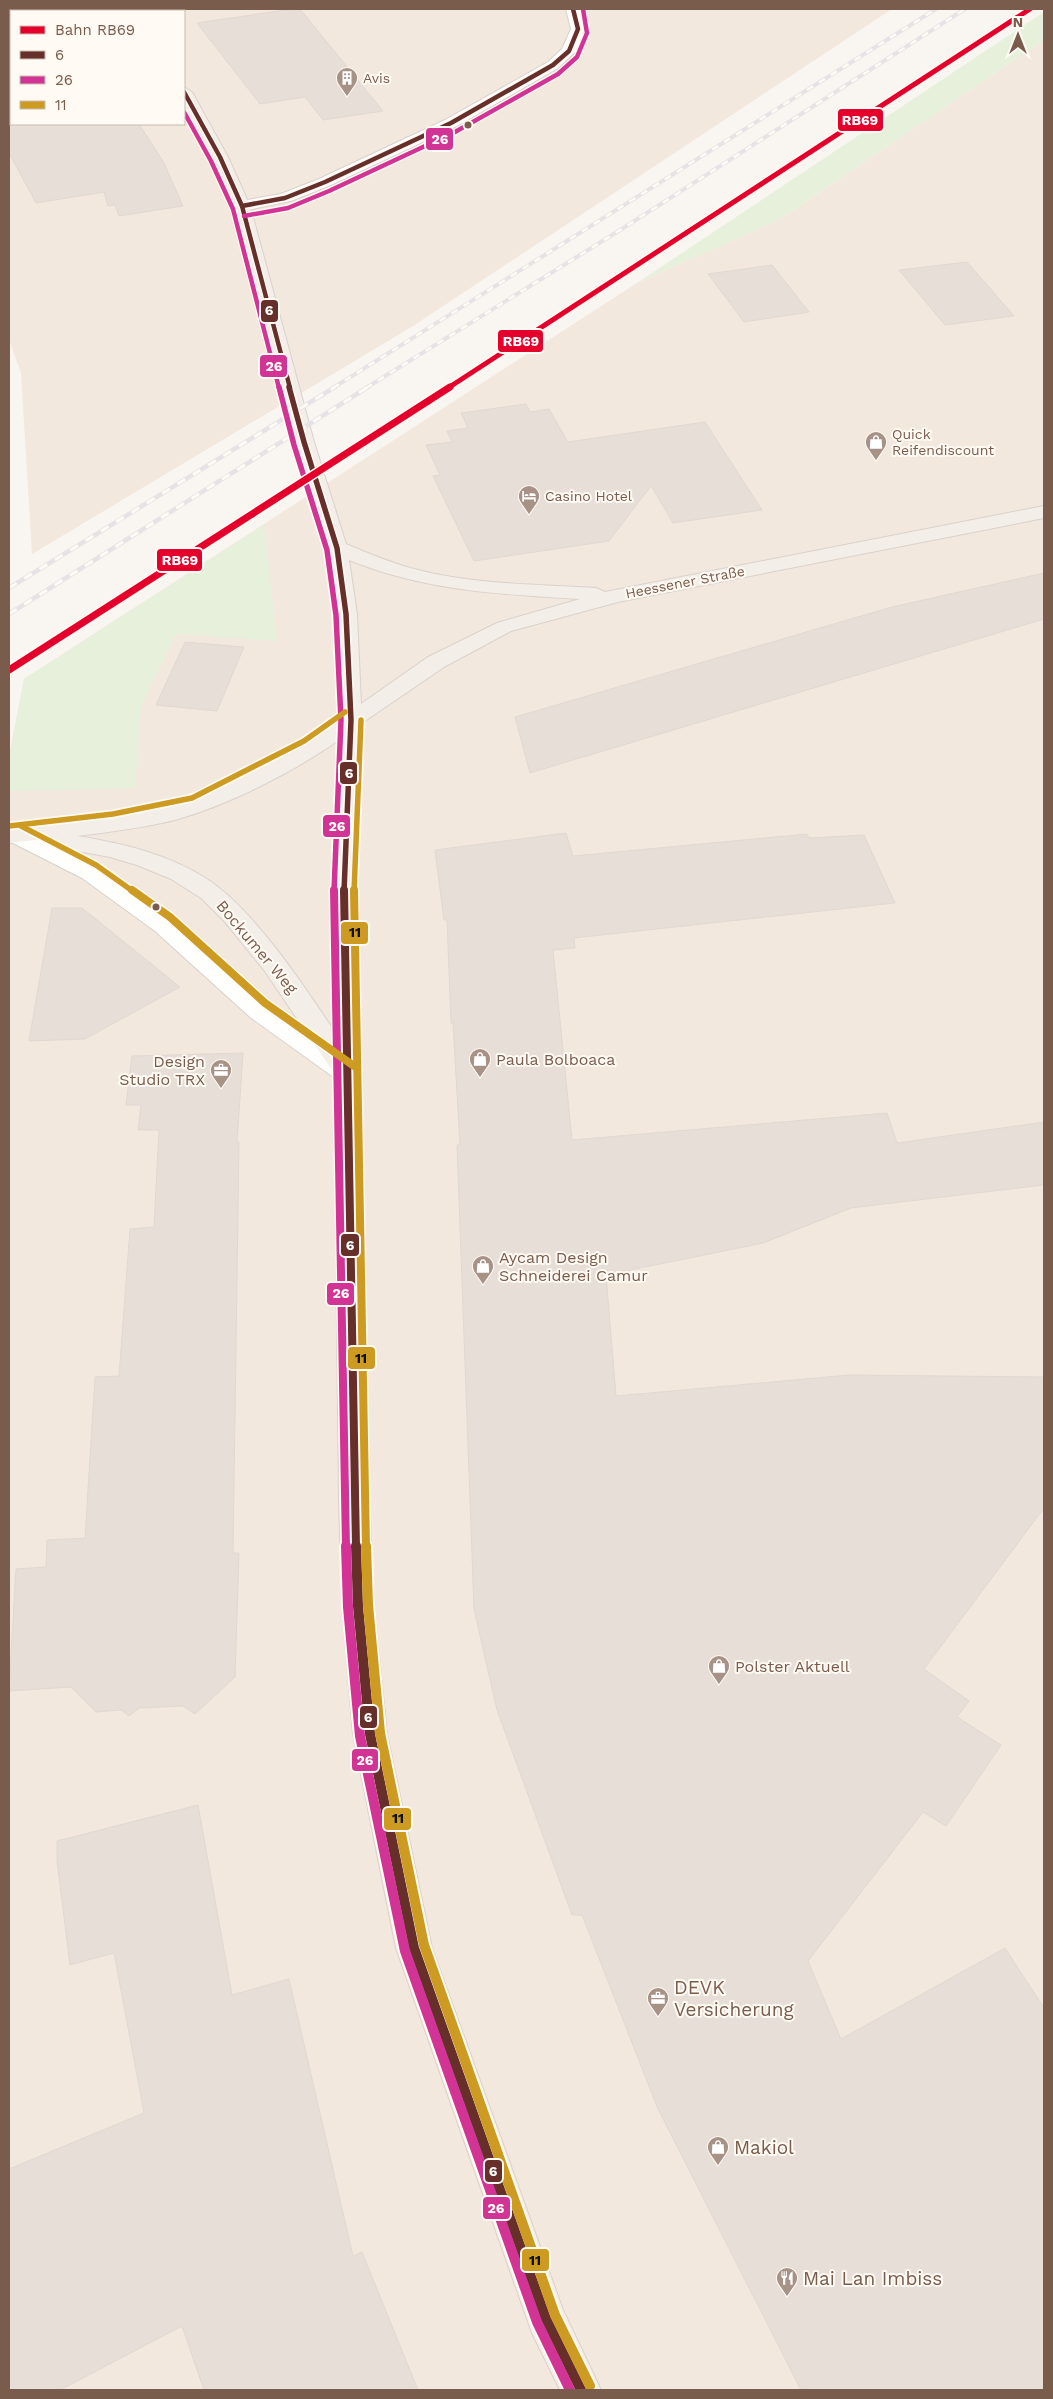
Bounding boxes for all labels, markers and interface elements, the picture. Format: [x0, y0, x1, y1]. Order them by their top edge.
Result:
legend [10, 10, 185, 125]
north arrow [993, 10, 1043, 60]
text: N [1013, 14, 1023, 30]
text: Bahn RB69 [55, 21, 135, 39]
text: 6 [55, 46, 64, 64]
building icon: Avis [335, 66, 359, 97]
place label: Avis [363, 70, 390, 86]
text: 26 [55, 71, 73, 89]
text: 11 [55, 96, 67, 114]
line badge: RB69 [837, 108, 884, 132]
text: RB69 [842, 112, 878, 128]
unlabelled marker [463, 120, 473, 130]
line badge: 26 [425, 127, 454, 151]
text: 26 [432, 131, 449, 147]
line badge: 6 [260, 299, 279, 323]
text: 6 [265, 302, 274, 318]
line badge: RB69 [497, 329, 544, 353]
text: RB69 [503, 333, 539, 349]
line badge: 26 [259, 354, 288, 378]
text: 26 [266, 358, 283, 374]
place label: Quick Reifendiscount [892, 426, 994, 458]
shop icon: Quick Reifendiscount [864, 430, 888, 461]
hotel icon: Casino Hotel [517, 484, 541, 515]
place label: Casino Hotel [545, 488, 633, 504]
line badge: RB69 [156, 548, 203, 572]
text: RB69 [162, 552, 198, 568]
street label: Heessener Straße [624, 563, 746, 601]
line badge: 6 [339, 761, 358, 785]
text: 6 [345, 765, 354, 781]
line badge: 26 [322, 814, 351, 838]
text: 26 [329, 818, 346, 834]
street label: Bockumer Weg [212, 896, 302, 998]
unlabelled marker [151, 902, 161, 912]
line badge: 11 [340, 921, 369, 945]
text: 11 [349, 924, 361, 940]
shop icon: Paula Bolboaca [468, 1047, 492, 1078]
place label: Paula Bolboaca [496, 1050, 615, 1069]
place label: Design Studio TRX [119, 1052, 205, 1089]
office icon: Design Studio TRX [209, 1058, 233, 1089]
line badge: 6 [340, 1233, 360, 1257]
text: 6 [346, 1237, 355, 1253]
place label: Aycam Design Schneiderei Camur [499, 1248, 648, 1285]
shop icon: Aycam Design Schneiderei Camur [471, 1254, 495, 1285]
line badge: 26 [326, 1282, 355, 1306]
text: 26 [333, 1285, 350, 1301]
line badge: 11 [347, 1346, 376, 1370]
text: 11 [355, 1350, 367, 1366]
shop icon: Polster Aktuell [707, 1654, 731, 1685]
place label: Polster Aktuell [735, 1657, 850, 1676]
line badge: 6 [359, 1705, 378, 1729]
text: 6 [364, 1709, 373, 1725]
line badge: 26 [351, 1748, 379, 1772]
text: 26 [357, 1752, 374, 1768]
line badge: 11 [383, 1807, 412, 1831]
text: 11 [392, 1810, 404, 1826]
place label: DEVK Versicherung [674, 1976, 794, 2021]
office icon: DEVK Versicherung [646, 1986, 670, 2017]
shop icon: Makiol [706, 2135, 730, 2166]
place label: Makiol [734, 2136, 794, 2159]
line badge: 6 [484, 2159, 503, 2183]
text: 6 [489, 2163, 498, 2179]
line badge: 26 [482, 2196, 511, 2220]
text: 26 [488, 2200, 505, 2216]
line badge: 11 [521, 2248, 550, 2272]
text: 11 [529, 2252, 541, 2268]
restaurant icon: Mai Lan Imbiss [775, 2266, 799, 2297]
place label: Mai Lan Imbiss [803, 2267, 942, 2290]

